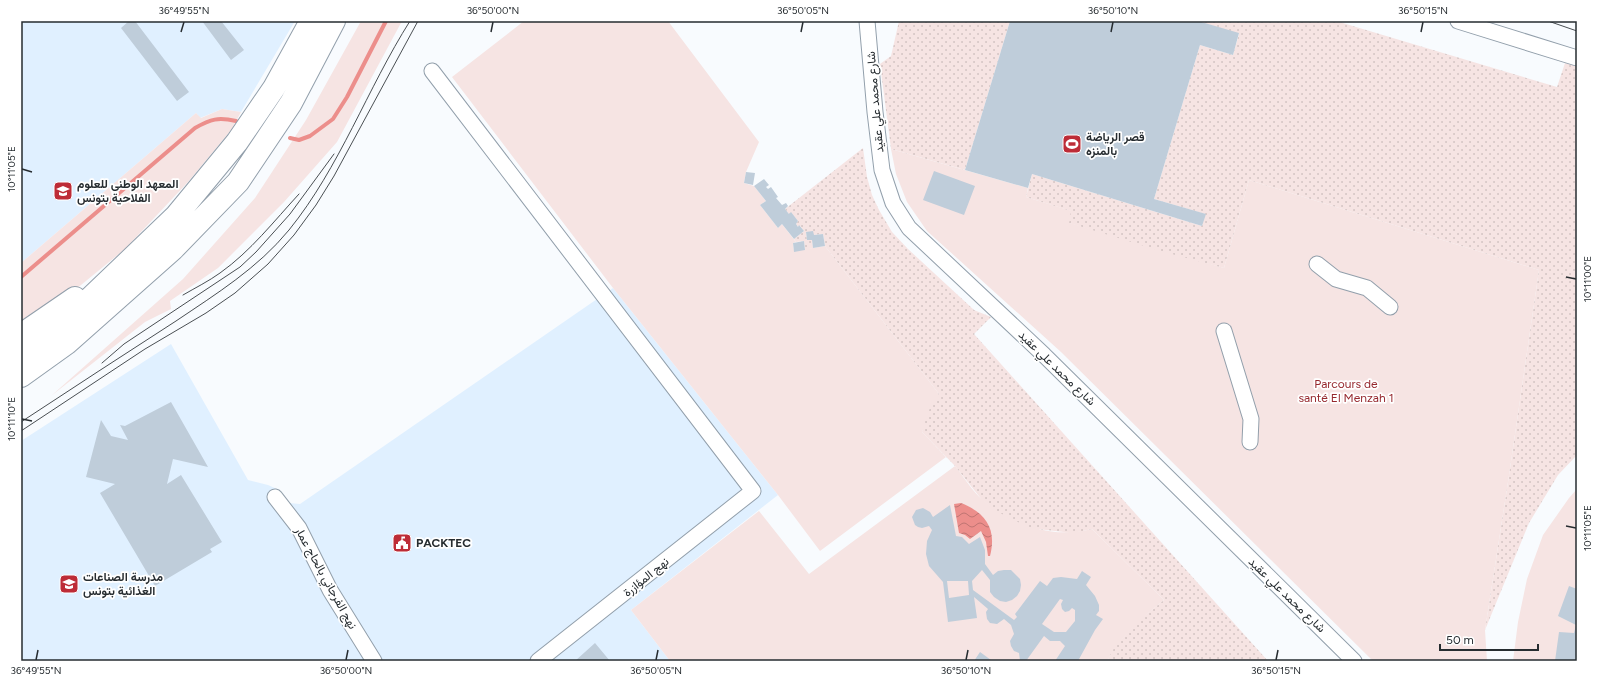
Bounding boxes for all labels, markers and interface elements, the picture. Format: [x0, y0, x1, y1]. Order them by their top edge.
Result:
text: 36°49'55"N [158, 4, 210, 17]
text: 36°50'00"N [467, 4, 519, 17]
text: 36°50'05"N [777, 4, 829, 17]
text: 36°50'10"N [1088, 4, 1138, 17]
text: 36°50'15"N [1398, 4, 1448, 17]
street label: شارع محمد علي عقيد [864, 50, 889, 153]
place label: قصر الرياضة بالمنزه [1086, 130, 1145, 159]
sports icon: قصر الرياضة بالمنزه [1061, 133, 1083, 155]
text: 10°11'05"E [5, 146, 18, 192]
place label: المعهد الوطني للعلوم الفلاحية بتونس [77, 177, 179, 206]
school or university icon: المعهد الوطني للعلوم الفلاحية بتونس [52, 180, 74, 202]
text: 10°11'00"E [1581, 256, 1594, 302]
street label: شارع محمد علي عقيد [1013, 328, 1098, 411]
park label: Parcours de santé El Menzah 1 [1298, 377, 1394, 405]
text: 10°11'10"E [5, 397, 18, 441]
text: 10°11'05"E [1581, 505, 1594, 551]
street label: نهج الفرجاني بالحاج عمار [289, 524, 360, 633]
public building icon: PACKTEC [391, 532, 413, 554]
place label: PACKTEC [416, 536, 471, 550]
street label: نهج المؤازرة [620, 554, 673, 601]
street label: شارع محمد علي عقيد [1243, 555, 1328, 638]
place label: مدرسة الصناعات الغذائية بتونس [83, 570, 164, 599]
school or university icon: مدرسة الصناعات الغذائية بتونس [58, 573, 80, 595]
scale bar [1440, 626, 1538, 652]
text: 50 m [1446, 633, 1474, 647]
text: 36°49'55"N [10, 664, 62, 677]
text: 36°50'00"N [320, 664, 372, 677]
text: 36°50'05"N [630, 664, 682, 677]
text: 36°50'10"N [941, 664, 991, 677]
text: 36°50'15"N [1251, 664, 1301, 677]

